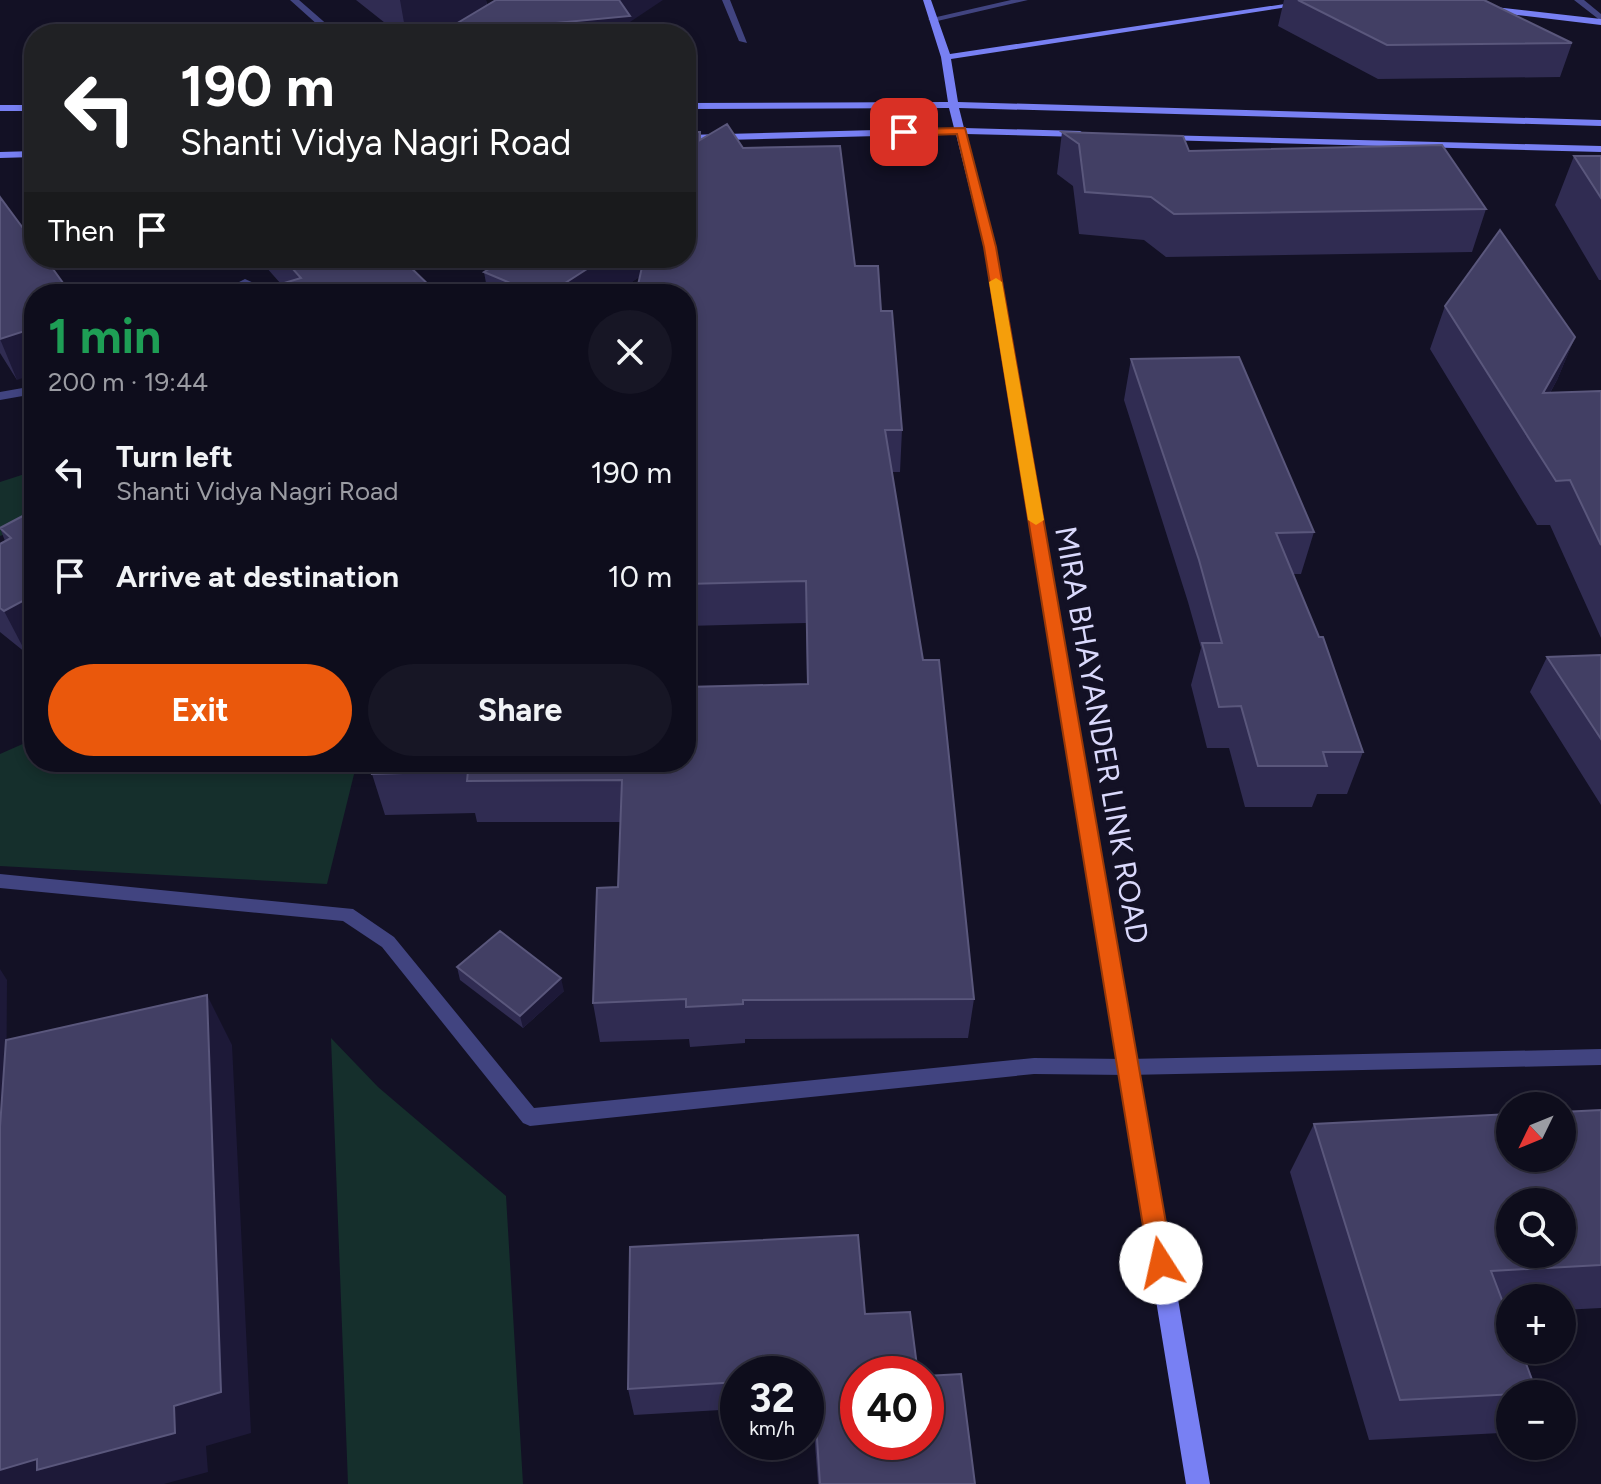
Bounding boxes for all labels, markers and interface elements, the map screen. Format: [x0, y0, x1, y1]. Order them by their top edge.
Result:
text: 190 m [180, 53, 335, 120]
icon: left [48, 56, 152, 160]
pin [870, 98, 938, 166]
icon: arrive [882, 110, 926, 154]
text: Shanti Vidya Nagri Road [180, 121, 571, 164]
icon: arrive [130, 208, 174, 252]
text: Then [48, 212, 114, 249]
text: 1 min [48, 307, 161, 365]
button: close [588, 310, 672, 394]
text: 200 m · 19:44 [48, 366, 208, 398]
text: Turn left [116, 438, 233, 475]
icon: left [48, 450, 92, 494]
text: 190 m [590, 454, 672, 491]
text: Shanti Vidya Nagri Road [116, 475, 399, 507]
street label: MIRA BHAYANDER LINK ROAD [1047, 524, 1157, 946]
icon: arrive [48, 554, 92, 598]
text: Arrive at destination [116, 558, 399, 595]
text: 10 m [607, 558, 672, 595]
button: Exit [48, 664, 352, 756]
button: Share [368, 664, 672, 756]
north arrow [1496, 1092, 1576, 1172]
map controls [1496, 1092, 1576, 1460]
button: search [1496, 1188, 1576, 1268]
position arrow [1119, 1221, 1203, 1305]
button: + [1496, 1284, 1576, 1364]
speed limit sign: 40 [840, 1356, 944, 1460]
text: 32 [749, 1374, 795, 1422]
button: − [1496, 1380, 1576, 1460]
text: km/h [749, 1416, 795, 1440]

